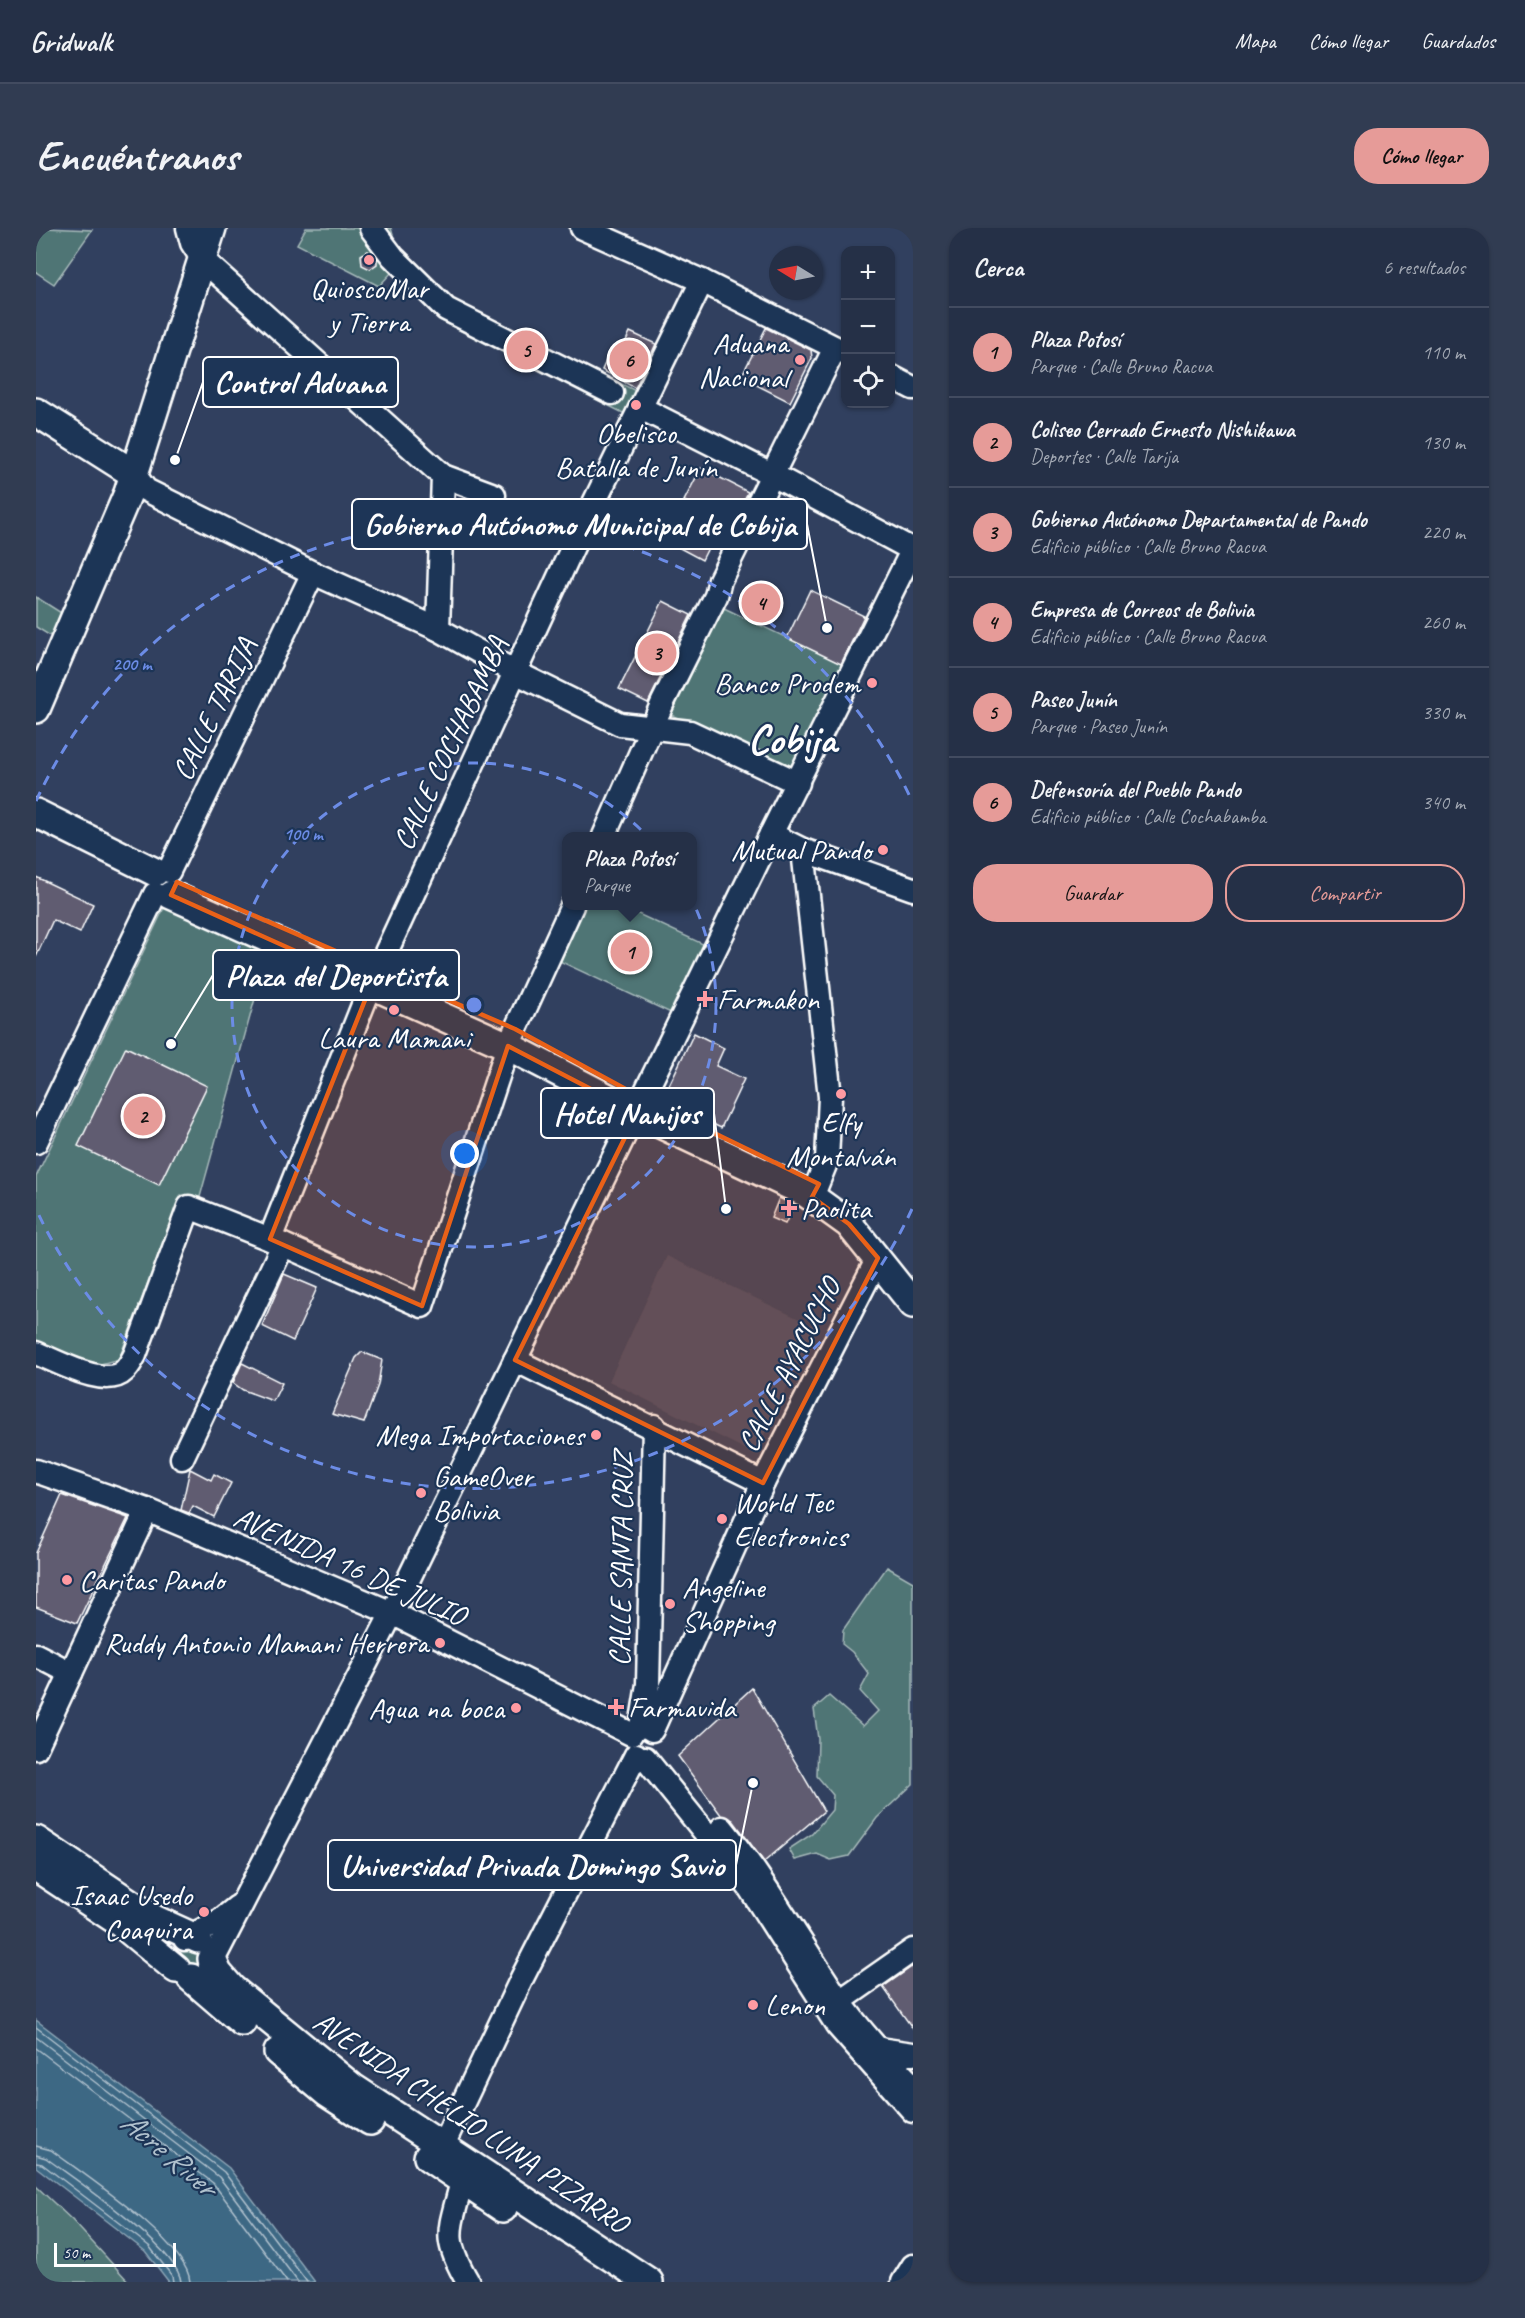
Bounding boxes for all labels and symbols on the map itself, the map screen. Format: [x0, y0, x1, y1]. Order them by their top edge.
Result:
north arrow [769, 246, 823, 300]
marker: QuioscoMar y Tierra [362, 253, 376, 267]
place label: QuioscoMar y Tierra [310, 269, 430, 341]
place label: Aduana Nacional [698, 324, 793, 396]
pin: 5 [506, 328, 546, 372]
pin: 6 [610, 338, 648, 382]
marker: Aduana Nacional [793, 353, 807, 367]
callout: Control Aduana [203, 357, 398, 407]
text: Control Aduana [214, 362, 389, 403]
marker: Obelisco Batalla de Junín [629, 398, 643, 412]
place label: Obelisco Batalla de Junín [555, 414, 719, 486]
callout: Gobierno Autónomo Municipal de Cobija [352, 499, 807, 549]
text: Gobierno Autónomo Municipal de Cobija [364, 504, 799, 545]
pin: 4 [742, 580, 780, 626]
street label: CALLE COCHABAMBA [384, 629, 516, 856]
pin: 3 [638, 630, 676, 676]
street label: CALLE TARIJA [163, 631, 265, 786]
text: 200 m [113, 653, 153, 675]
place label: Banco Prodem [714, 664, 862, 702]
marker: Banco Prodem [865, 676, 879, 690]
district label: Cobija [748, 713, 840, 766]
text: 100 m [284, 823, 324, 845]
place label: Mutual Pando [731, 831, 874, 869]
marker: Mutual Pando [876, 843, 890, 857]
pin: 1 [610, 930, 650, 974]
callout: Plaza del Deportista [213, 950, 459, 1000]
text: Plaza del Deportista [225, 955, 449, 996]
place label: Farmakon [717, 980, 821, 1018]
marker: Farmakon [698, 992, 712, 1006]
centre of rings [464, 995, 484, 1015]
marker: Laura Mamani [387, 1003, 401, 1017]
place label: Laura Mamani [318, 1019, 473, 1057]
marker: Elfy Montalván [834, 1087, 848, 1101]
callout: Hotel Nanijos [541, 1088, 714, 1138]
text: Hotel Nanijos [553, 1093, 704, 1134]
pin: 2 [124, 1094, 162, 1138]
place label: Elfy Montalván [786, 1103, 897, 1175]
your location [450, 1139, 479, 1168]
place label: Paolita [801, 1189, 873, 1227]
marker: Paolita [782, 1201, 796, 1215]
street label: CALLE AYACUCHO [729, 1269, 850, 1458]
place label: Mega Importaciones [376, 1416, 587, 1454]
marker: Mega Importaciones [589, 1428, 603, 1442]
street label: CALLE SANTA CRUZ [600, 1447, 642, 1667]
place label: GameOver Bolivia [433, 1457, 535, 1529]
place label: World Tec Electronics [734, 1483, 850, 1555]
marker: GameOver Bolivia [414, 1486, 428, 1500]
street label: AVENIDA 16 DE JULIO [228, 1498, 475, 1636]
marker: World Tec Electronics [715, 1512, 729, 1526]
place label: Caritas Pando [79, 1561, 228, 1599]
place label: Angeline Shopping [682, 1568, 776, 1640]
marker: Caritas Pando [60, 1573, 74, 1587]
marker: Angeline Shopping [663, 1597, 677, 1611]
place label: Ruddy Antonio Mamani Herrera [104, 1624, 431, 1662]
marker: Ruddy Antonio Mamani Herrera [433, 1636, 447, 1650]
place label: Farmavida [628, 1688, 737, 1726]
place label: Agua na boca [369, 1689, 506, 1727]
marker: Farmavida [609, 1700, 623, 1714]
marker: Agua na boca [509, 1701, 523, 1715]
callout: Universidad Privada Domingo Savio [328, 1840, 736, 1890]
text: Universidad Privada Domingo Savio [340, 1845, 726, 1886]
place label: Isaac Usedo Coaquira [70, 1876, 194, 1948]
marker: Isaac Usedo Coaquira [197, 1905, 211, 1919]
place label: Lenon [765, 1986, 826, 2024]
marker: Lenon [746, 1998, 760, 2012]
street label: AVENIDA CHELIO LUNA PIZARRO [306, 2002, 638, 2244]
water label: Acre River [112, 2101, 229, 2209]
scale bar [54, 2240, 176, 2268]

